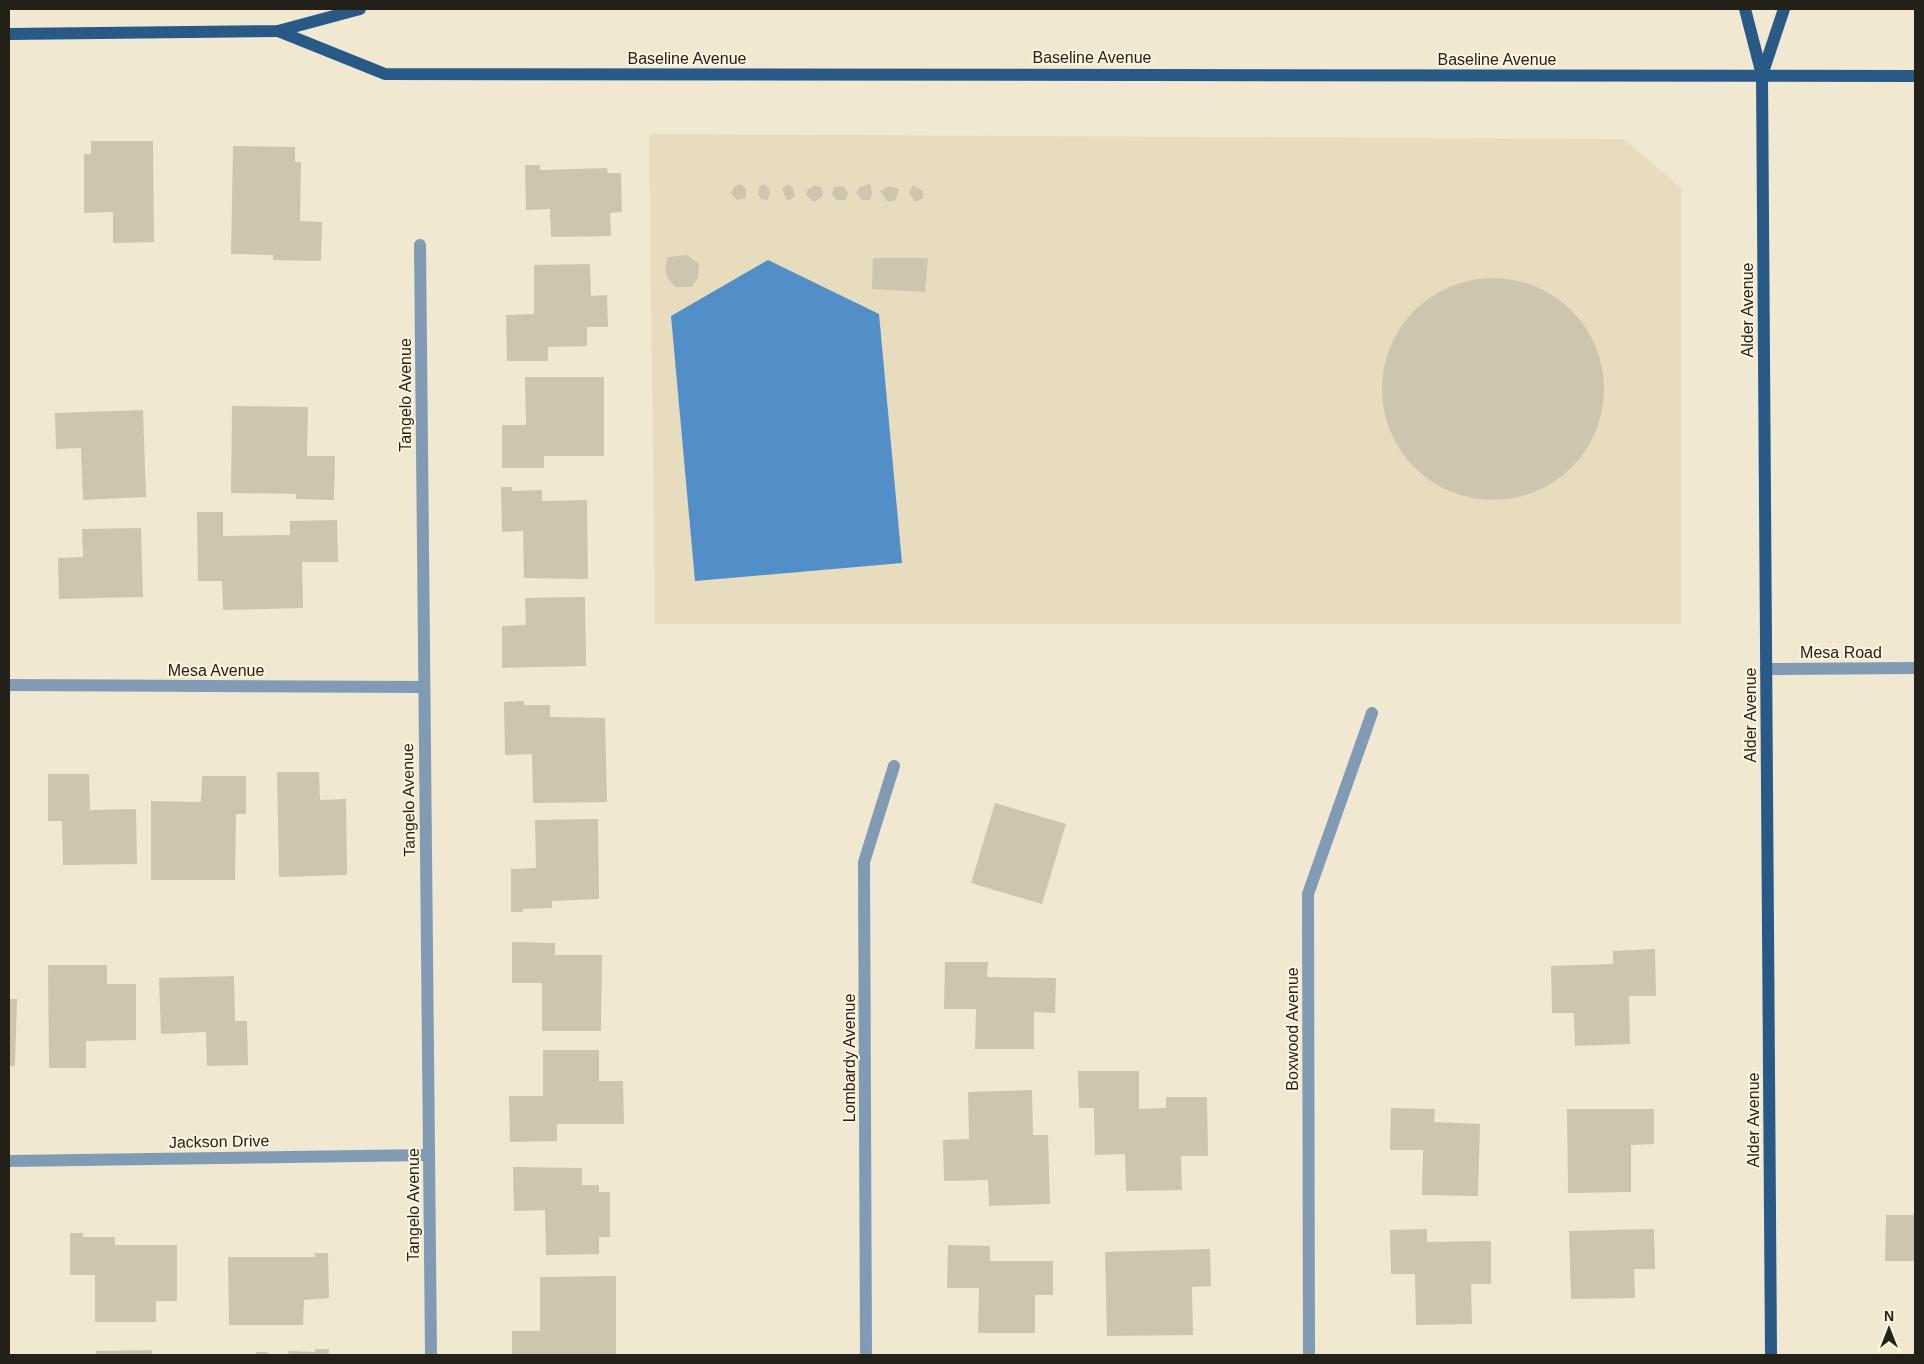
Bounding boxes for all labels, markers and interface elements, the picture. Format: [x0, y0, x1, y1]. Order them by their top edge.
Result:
street label: Baseline Avenue [1033, 49, 1152, 66]
street label: Baseline Avenue [628, 50, 747, 67]
street label: Baseline Avenue [1438, 51, 1557, 68]
street label: Alder Avenue [1739, 262, 1756, 357]
street label: Tangelo Avenue [397, 338, 414, 452]
street label: Mesa Road [1800, 644, 1882, 661]
street label: Mesa Avenue [168, 662, 264, 679]
street label: Alder Avenue [1742, 667, 1759, 762]
street label: Tangelo Avenue [399, 743, 418, 857]
street label: Boxwood Avenue [1284, 967, 1301, 1091]
street label: Lombardy Avenue [841, 994, 858, 1122]
street label: Alder Avenue [1745, 1072, 1762, 1167]
street label: Jackson Drive [169, 1132, 269, 1151]
street label: Tangelo Avenue [405, 1148, 422, 1262]
north arrow [1864, 1304, 1914, 1354]
text: N [1884, 1308, 1894, 1324]

